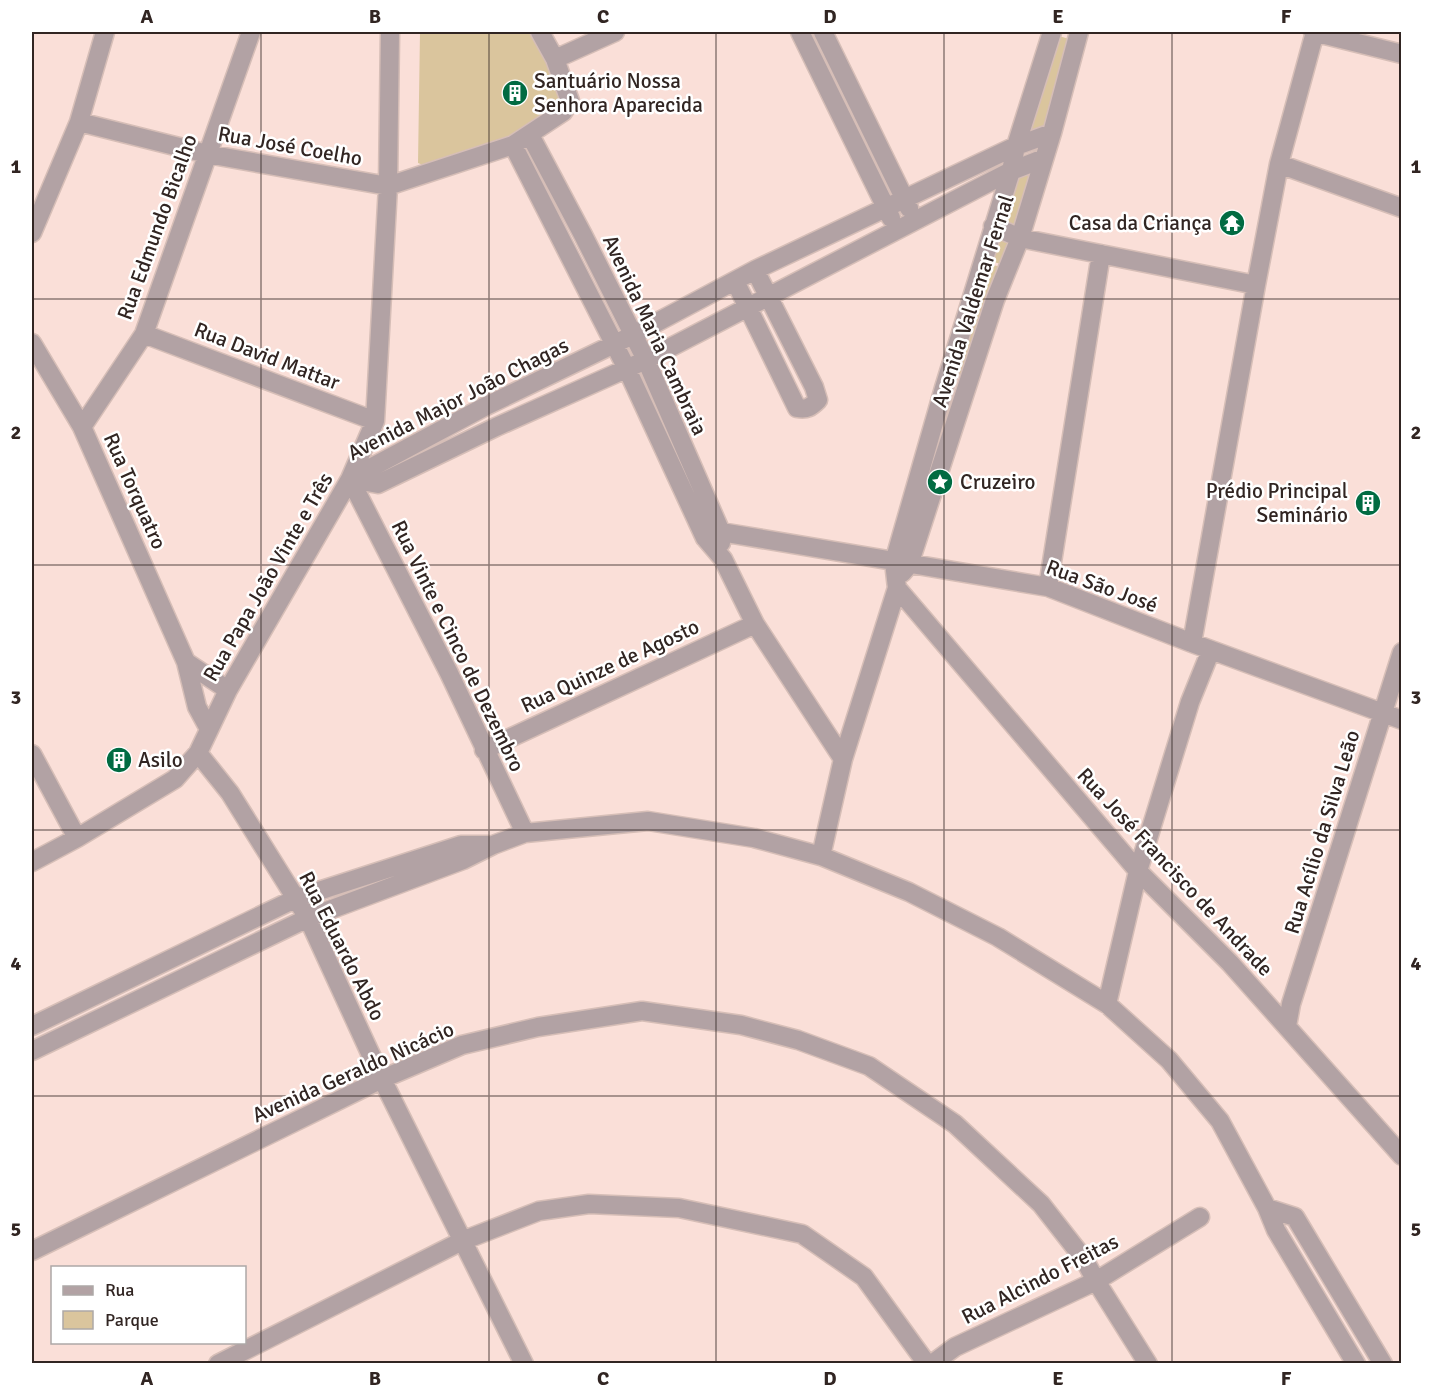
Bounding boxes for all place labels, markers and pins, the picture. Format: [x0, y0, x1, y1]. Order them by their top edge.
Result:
place label: Santuário Nossa Senhora Aparecida [534, 68, 703, 118]
building icon: Santuário Nossa Senhora Aparecida [500, 78, 530, 108]
temple icon: Casa da Criança [1217, 208, 1247, 238]
place label: Casa da Criança [1069, 210, 1212, 236]
place icon: Cruzeiro [925, 467, 955, 497]
place label: Cruzeiro [960, 469, 1035, 495]
place label: Prédio Principal Seminário [1206, 478, 1348, 528]
building icon: Prédio Principal Seminário [1353, 488, 1383, 518]
building icon: Asilo [104, 745, 134, 775]
place label: Asilo [138, 747, 183, 773]

